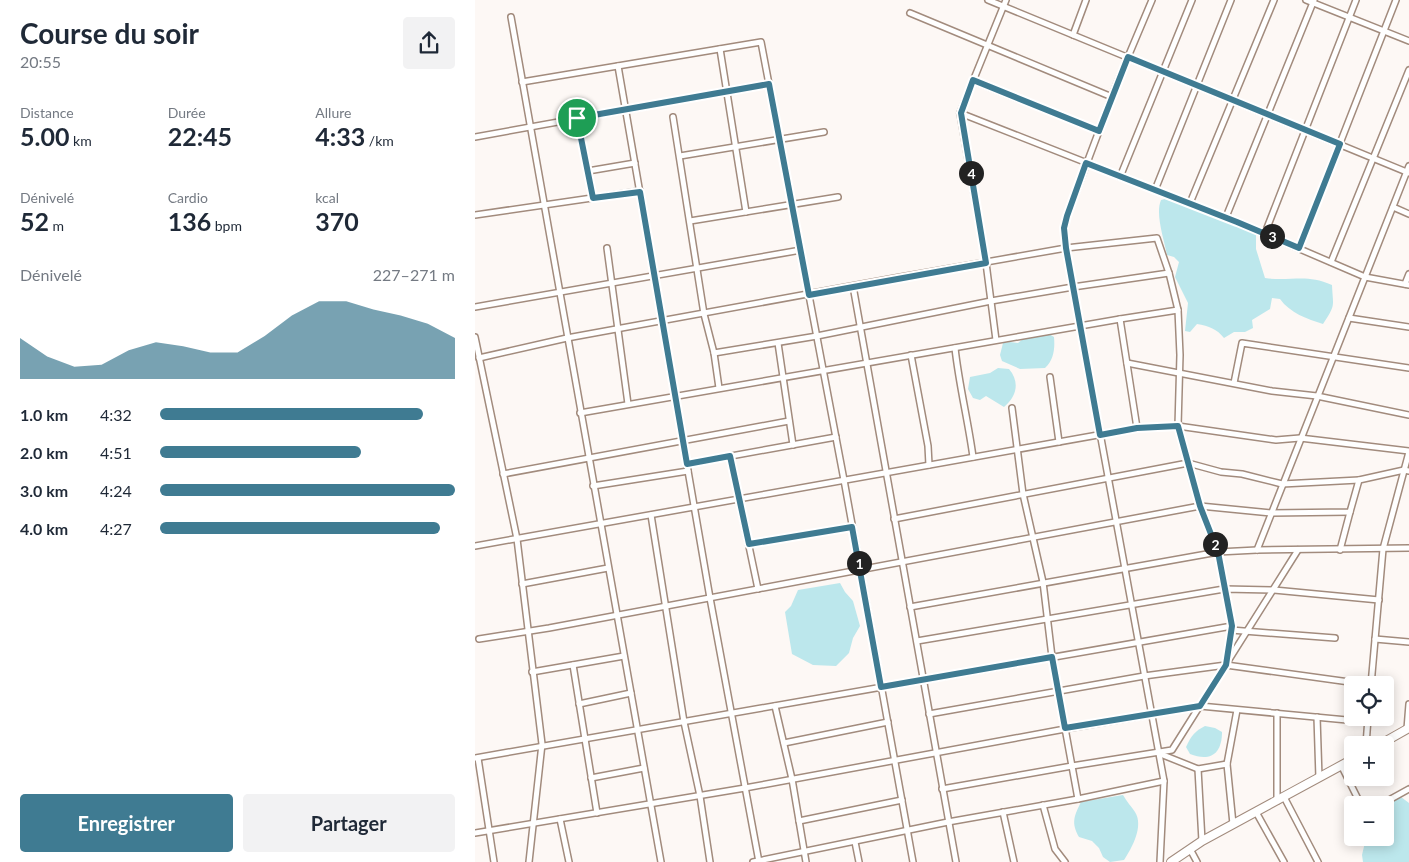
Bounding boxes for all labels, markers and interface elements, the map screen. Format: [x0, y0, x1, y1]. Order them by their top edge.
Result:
text: Course du soir [20, 16, 199, 50]
button: share [403, 17, 455, 69]
text: 20:55 [20, 52, 61, 71]
pin [556, 97, 598, 139]
text: Distance [20, 104, 74, 121]
text: Durée [168, 104, 206, 121]
text: Allure [315, 104, 351, 121]
icon: arrive [563, 104, 591, 132]
text: 5.00 [20, 121, 69, 151]
text: 22:45 [168, 121, 232, 151]
text: 4:33 [315, 121, 365, 151]
text: km [69, 132, 92, 149]
text: /km [365, 132, 394, 149]
pin: 4 [959, 160, 983, 186]
text: 4 [967, 165, 976, 182]
text: Dénivelé [20, 189, 74, 206]
text: Cardio [168, 189, 208, 206]
text: kcal [315, 189, 339, 206]
text: 52 [20, 206, 49, 236]
text: 136 [168, 206, 211, 236]
text: 370 [315, 206, 359, 236]
text: m [49, 217, 64, 234]
text: bpm [211, 217, 242, 234]
pin: 3 [1259, 224, 1285, 248]
text: 3 [1268, 228, 1277, 245]
text: Dénivelé [20, 265, 82, 284]
text: 227–271 m [373, 265, 455, 284]
text: 1.0 km [20, 405, 68, 424]
text: 4:32 [100, 405, 132, 424]
text: 2.0 km [20, 443, 68, 462]
text: 4:51 [100, 443, 132, 462]
text: 3.0 km [20, 481, 68, 500]
text: 4:24 [100, 481, 132, 500]
text: 4.0 km [20, 519, 68, 538]
text: 4:27 [100, 519, 132, 538]
pin: 2 [1203, 532, 1227, 556]
text: 2 [1211, 536, 1220, 553]
pin: 1 [847, 550, 871, 576]
text: 1 [855, 555, 864, 572]
map controls [1344, 676, 1394, 846]
button: locate [1344, 676, 1394, 726]
button: + [1344, 736, 1394, 786]
button: Enregistrer [20, 794, 233, 852]
button: Partager [243, 794, 455, 852]
button: − [1344, 796, 1394, 846]

